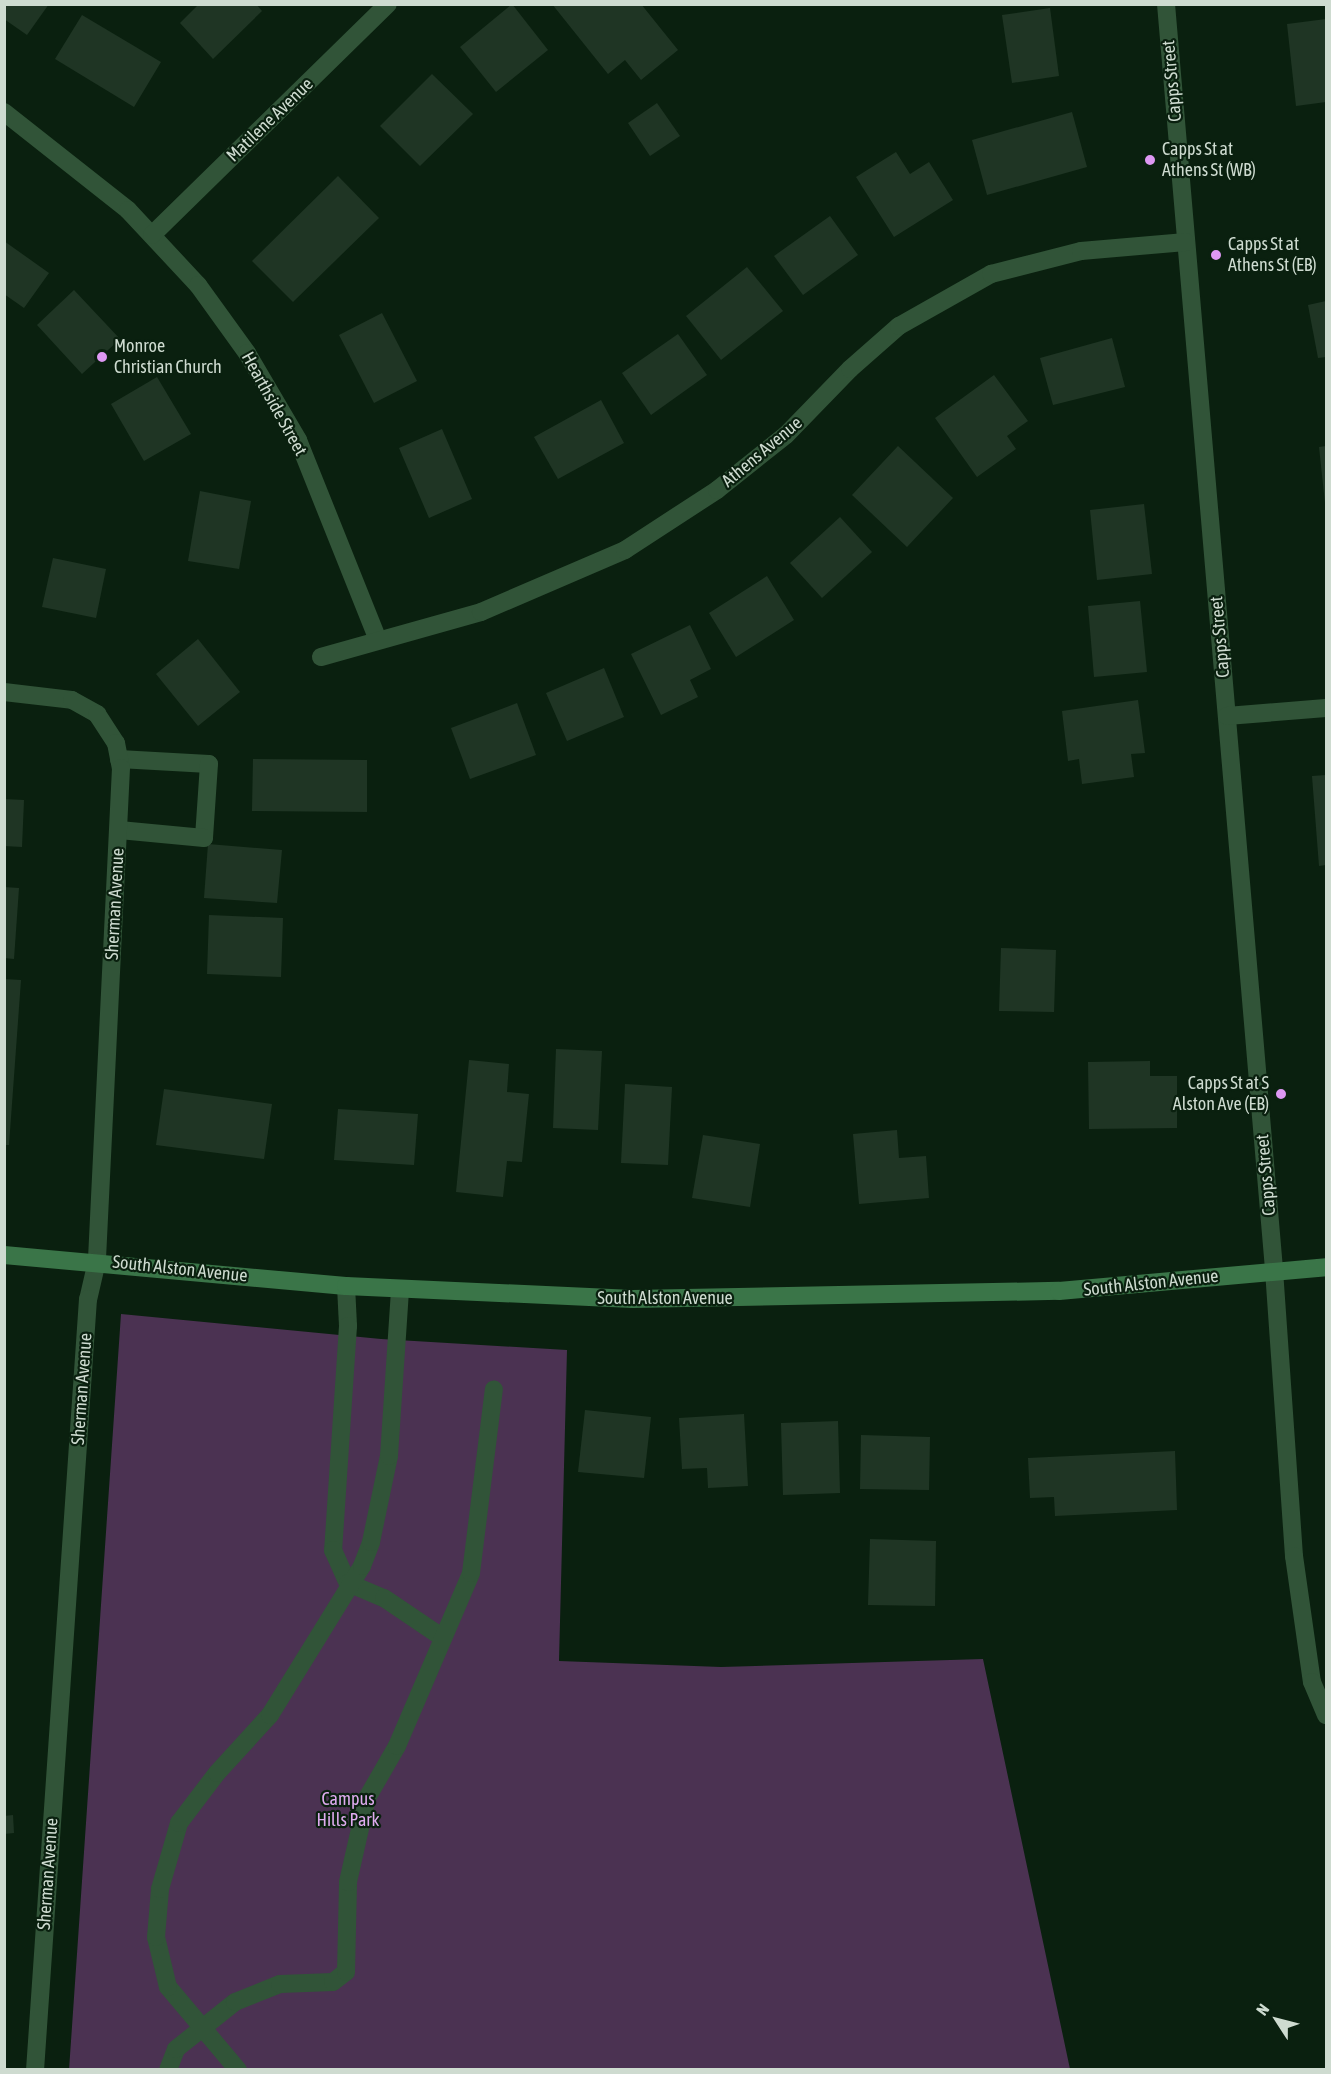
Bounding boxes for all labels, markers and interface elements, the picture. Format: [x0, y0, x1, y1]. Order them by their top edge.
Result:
street label: Capps Street [1158, 39, 1186, 123]
street label: Matilene Avenue [222, 73, 318, 167]
place label: Capps St at Athens St (WB) [1162, 139, 1256, 182]
marker: Capps St at Athens St (WB) [1143, 153, 1157, 167]
place label: Capps St at Athens St (EB) [1228, 234, 1317, 276]
marker: Capps St at Athens St (EB) [1209, 248, 1223, 262]
place label: Monroe Christian Church [114, 336, 222, 378]
street label: Hearthside Street [237, 348, 311, 460]
marker: Monroe Christian Church [95, 350, 109, 364]
street label: Athens Avenue [717, 412, 807, 492]
street label: Capps Street [1206, 595, 1234, 679]
street label: Sherman Avenue [101, 847, 129, 961]
place label: Capps St at S Alston Ave (EB) [1173, 1073, 1269, 1116]
marker: Capps St at S Alston Ave (EB) [1274, 1087, 1288, 1101]
street label: Capps Street [1252, 1133, 1280, 1217]
street label: South Alston Avenue [111, 1251, 249, 1287]
street label: South Alston Avenue [1082, 1265, 1220, 1301]
street label: South Alston Avenue [597, 1287, 733, 1309]
street label: Sherman Avenue [67, 1332, 97, 1446]
park label: Campus Hills Park [316, 1789, 380, 1832]
street label: Sherman Avenue [33, 1817, 63, 1931]
north arrow [1247, 1990, 1307, 2050]
text: N [1252, 2000, 1272, 2019]

